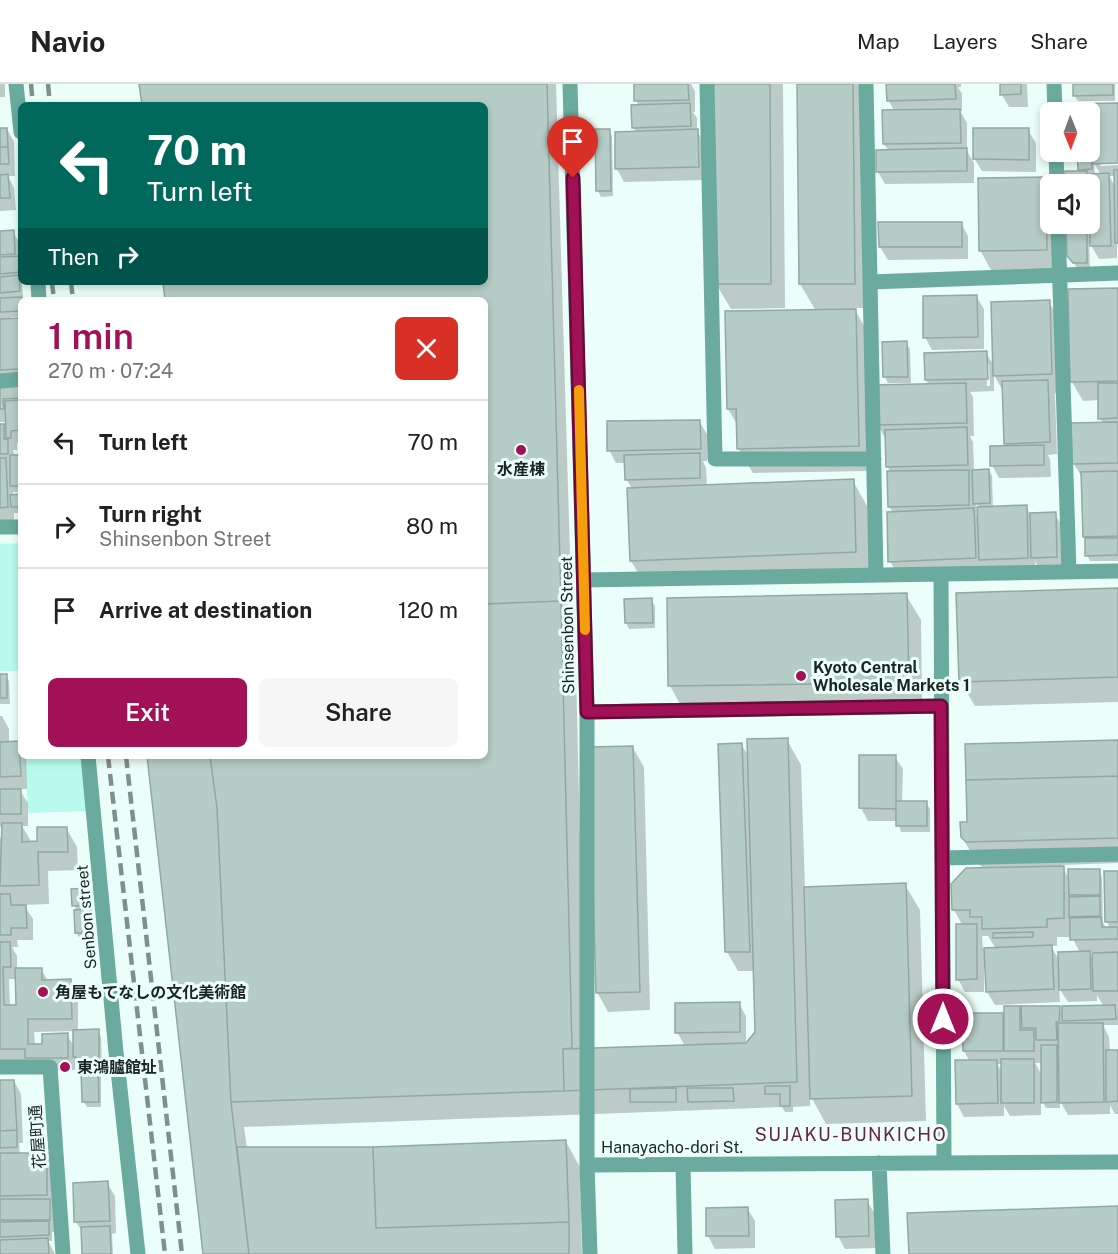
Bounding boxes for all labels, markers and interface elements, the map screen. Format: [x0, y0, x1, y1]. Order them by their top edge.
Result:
text: Navio [30, 25, 105, 58]
text: Map [857, 29, 900, 54]
text: Layers [933, 29, 997, 54]
text: Share [1030, 29, 1088, 54]
north arrow [1040, 102, 1100, 162]
map controls [1040, 102, 1100, 234]
pin [547, 116, 598, 178]
text: 70 m [147, 125, 247, 174]
icon: arrive [556, 125, 589, 158]
icon: left [48, 126, 126, 204]
button: sound [1040, 174, 1100, 234]
text: Turn left [147, 175, 253, 207]
icon: right [111, 240, 144, 273]
text: Then [48, 244, 99, 270]
text: 1 min [48, 315, 134, 357]
button: close [395, 317, 458, 380]
text: 270 m · 07:24 [48, 359, 173, 383]
icon: left [48, 426, 81, 459]
text: Turn left [99, 429, 188, 455]
text: 70 m [407, 429, 458, 455]
marker: 水産棟 [514, 443, 528, 457]
place label: 水産棟 [497, 460, 545, 479]
text: Turn right [99, 501, 202, 527]
icon: right [48, 510, 81, 543]
text: 80 m [406, 513, 458, 539]
text: Shinsenbon Street [99, 527, 272, 551]
street label: Shinsenbon Street [557, 556, 578, 694]
icon: arrive [48, 594, 81, 627]
text: Arrive at destination [99, 597, 312, 623]
text: 120 m [398, 597, 458, 623]
place label: Kyoto Central Wholesale Markets 1 [813, 658, 970, 695]
marker: Kyoto Central Wholesale Markets 1 [794, 669, 808, 683]
button: Exit [48, 678, 247, 747]
button: Share [259, 678, 458, 747]
street label: Senbon street [72, 864, 101, 970]
place label: 角屋もてなしの文化美術館 [55, 983, 246, 1002]
marker: 角屋もてなしの文化美術館 [36, 985, 50, 999]
position arrow [911, 987, 975, 1051]
place label: 東鴻臚館址 [77, 1058, 157, 1077]
marker: 東鴻臚館址 [58, 1060, 72, 1074]
street label: 花屋町通 [26, 1104, 49, 1170]
district label: SUJAKU-BUNKICHO [755, 1124, 947, 1145]
street label: Hanayacho-dori St. [601, 1138, 743, 1157]

